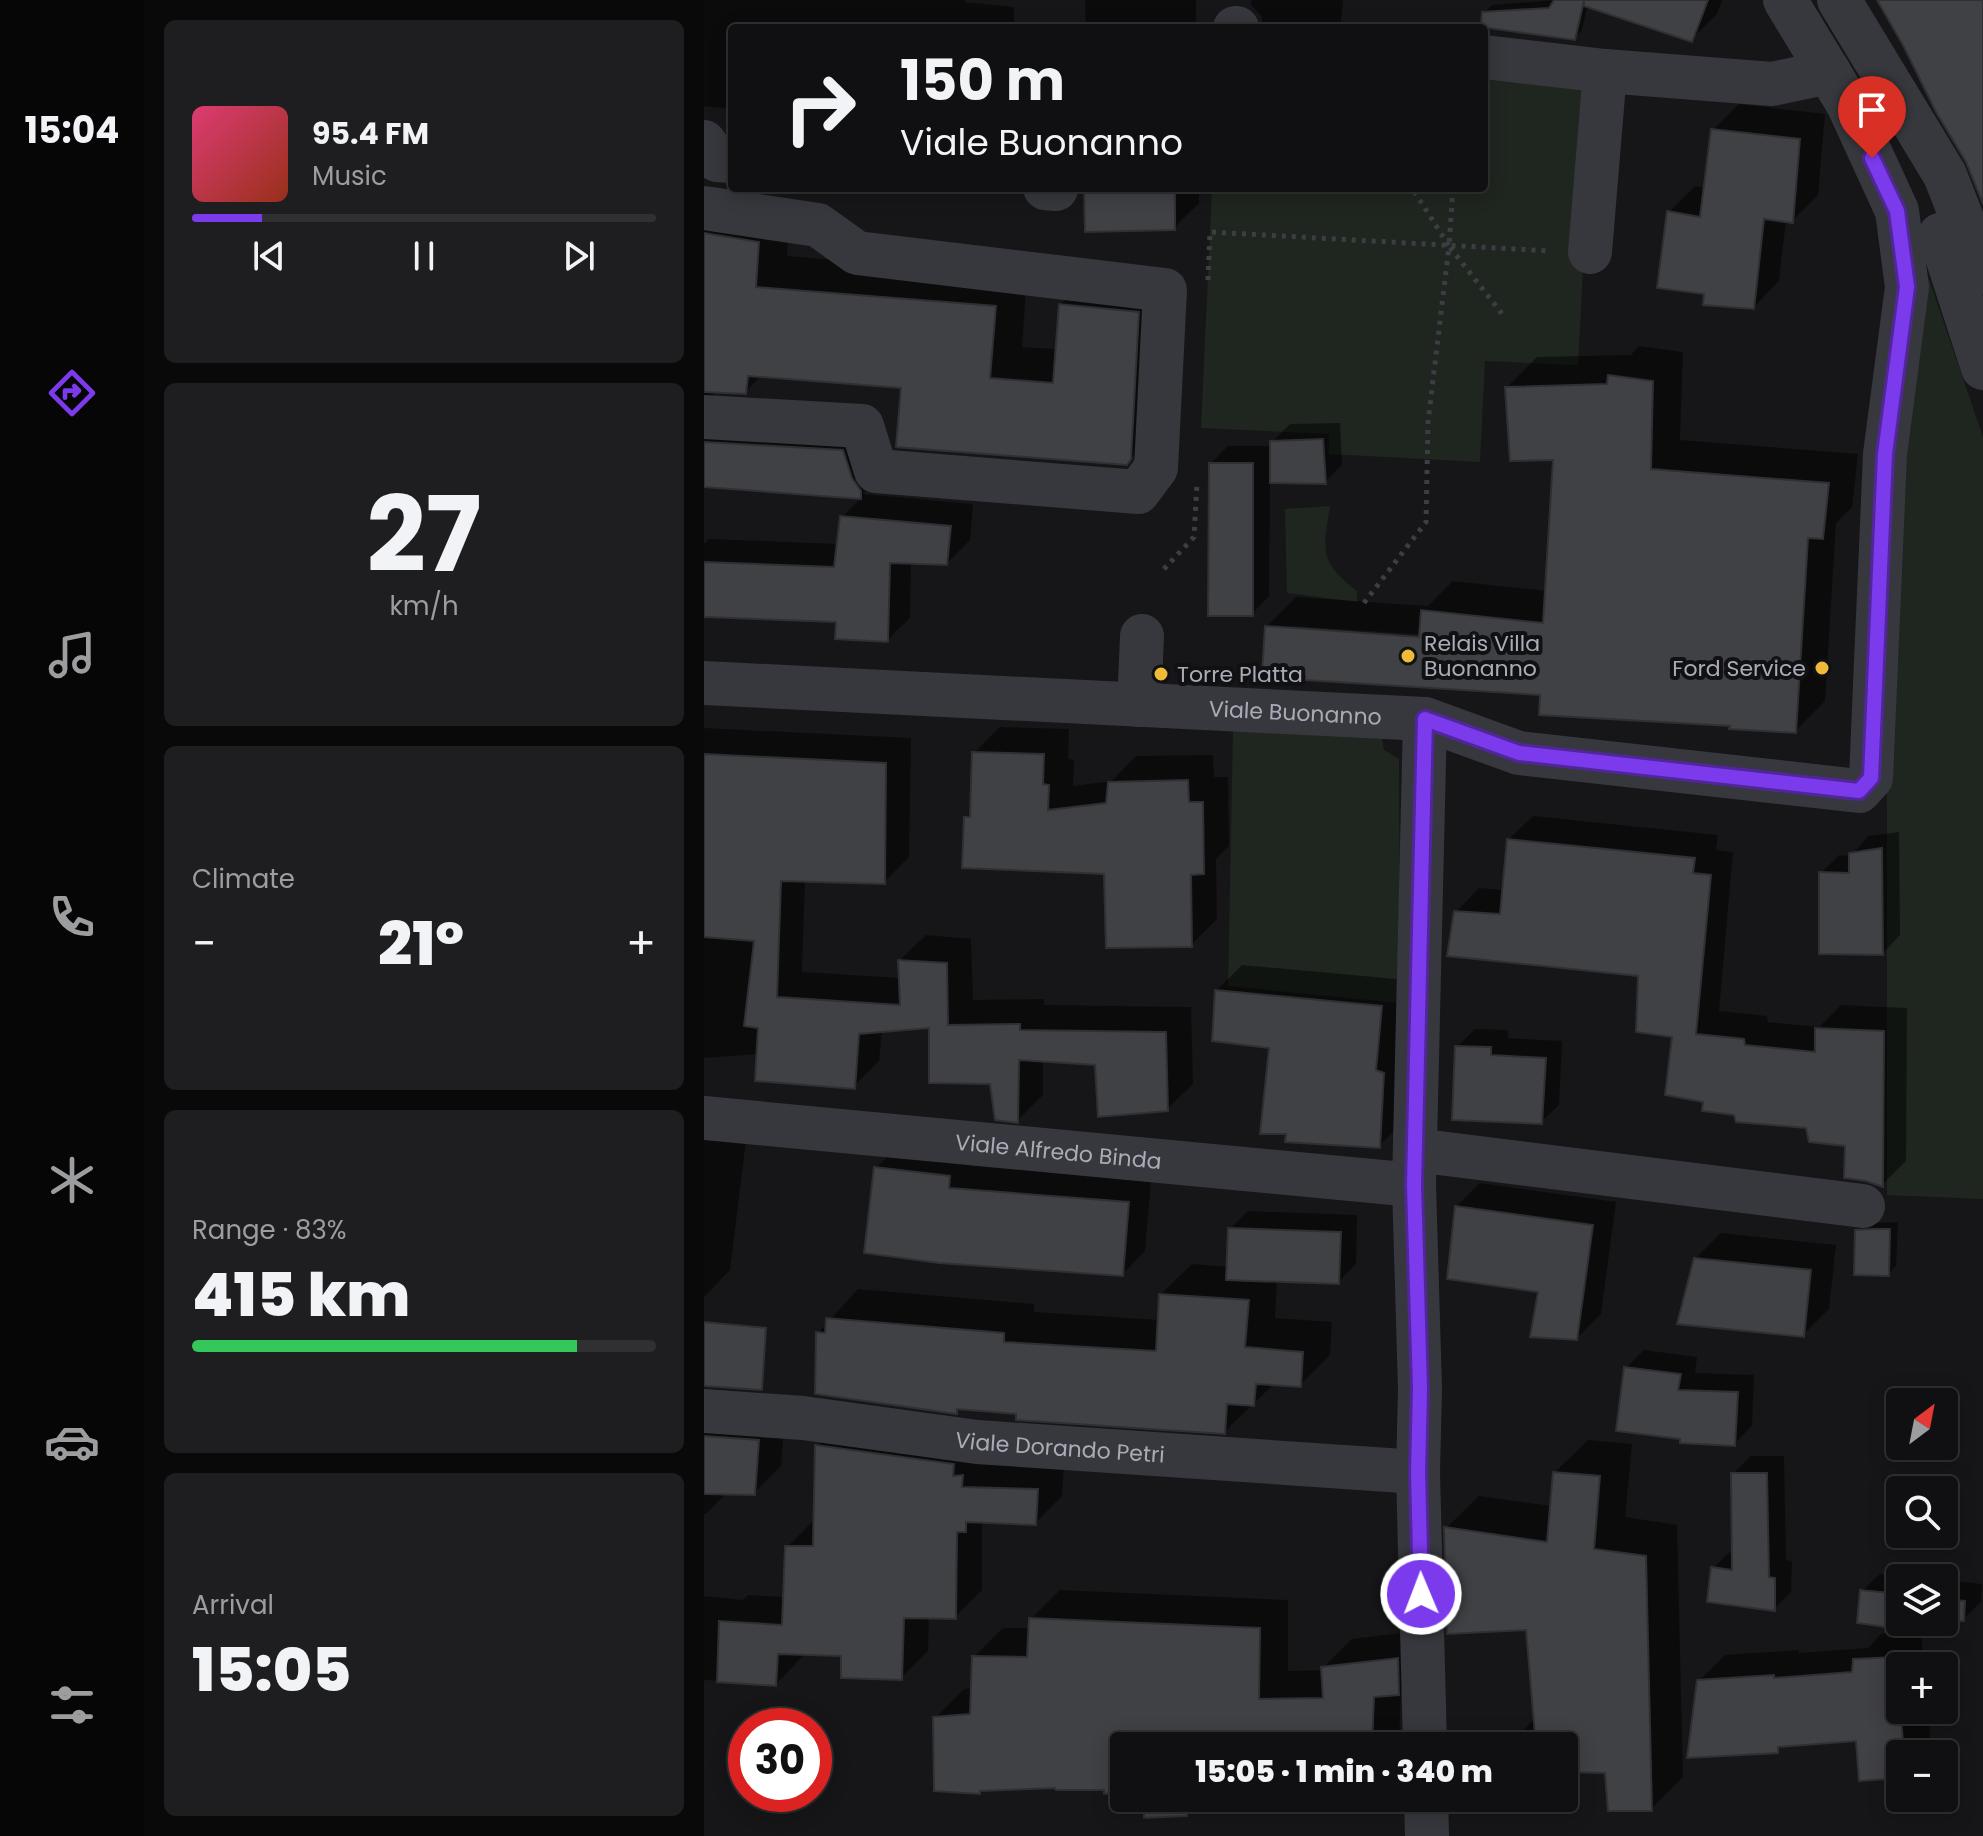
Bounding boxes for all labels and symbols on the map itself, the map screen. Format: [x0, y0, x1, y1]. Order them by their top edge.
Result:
pin [1838, 76, 1906, 158]
place label: Relais Villa Buonanno [1424, 628, 1540, 684]
marker: Relais Villa Buonanno [1399, 647, 1417, 665]
place label: Ford Service [1672, 653, 1806, 684]
place label: Torre Platta [1177, 659, 1303, 690]
marker: Ford Service [1813, 659, 1831, 677]
marker: Torre Platta [1152, 665, 1170, 683]
street label: Viale Buonanno [1208, 693, 1382, 733]
street label: Viale Alfredo Binda [954, 1127, 1163, 1177]
north arrow [1886, 1388, 1958, 1460]
street label: Viale Dorando Petri [953, 1424, 1166, 1471]
position arrow [1379, 1552, 1463, 1636]
speed limit sign: 30 [728, 1708, 832, 1812]

